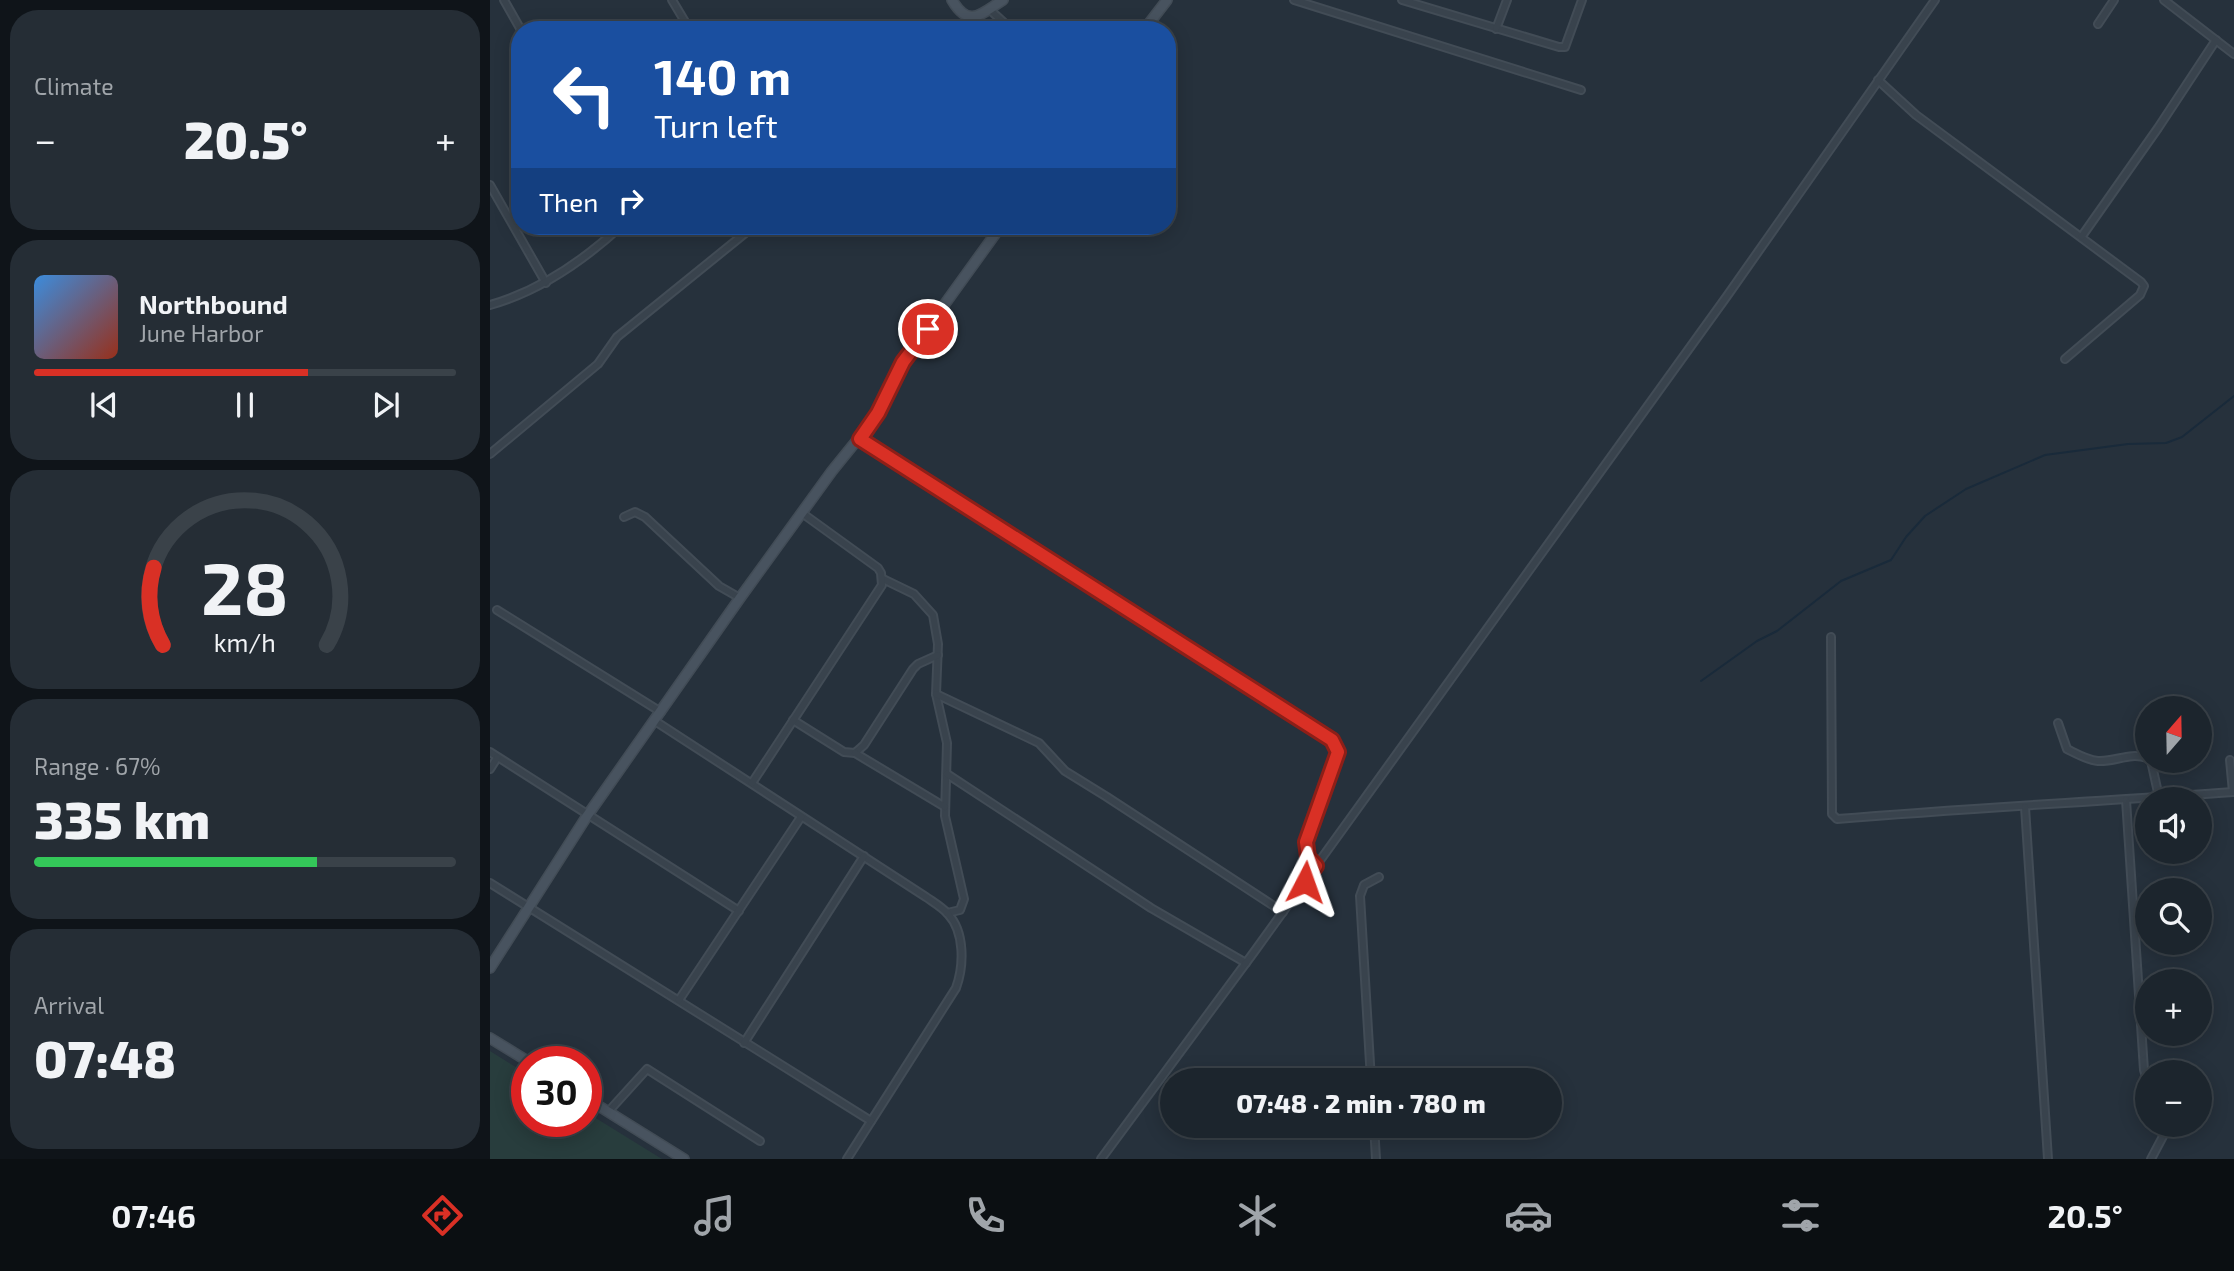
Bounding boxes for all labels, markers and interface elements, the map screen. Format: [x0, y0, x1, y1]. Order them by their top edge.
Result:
text: 140 m [654, 46, 791, 105]
icon: left [539, 49, 630, 140]
text: Climate [34, 72, 114, 100]
text: Turn left [654, 106, 778, 144]
text: 20.5° [184, 107, 308, 169]
text: − [34, 116, 56, 162]
text: + [435, 116, 456, 162]
icon: right [612, 182, 650, 220]
text: Then [539, 186, 598, 217]
text: Northbound [139, 288, 288, 319]
pin [898, 299, 958, 359]
icon: arrive [909, 310, 947, 348]
text: June Harbor [139, 319, 263, 347]
icon: previous [85, 386, 123, 424]
icon: pause [226, 386, 264, 424]
icon: next [367, 386, 405, 424]
text: 28 [201, 543, 289, 631]
text: km/h [214, 627, 276, 657]
north arrow [2135, 696, 2212, 774]
map controls [2135, 696, 2212, 1137]
text: Range · 67% [34, 752, 160, 780]
text: 335 km [34, 787, 210, 849]
button: sound [2135, 787, 2212, 864]
position arrow [1268, 845, 1342, 919]
button: search [2135, 878, 2212, 955]
button: + [2135, 969, 2212, 1046]
text: Arrival [34, 991, 104, 1019]
text: 07:48 [34, 1026, 176, 1088]
speed limit sign: 30 [511, 1046, 602, 1137]
button: − [2135, 1060, 2212, 1137]
text: 07:48 · 2 min · 780 m [1236, 1087, 1486, 1118]
icon: directions [418, 1191, 467, 1240]
icon: music [690, 1191, 739, 1240]
icon: phone [961, 1191, 1010, 1240]
icon: climate [1233, 1191, 1282, 1240]
icon: car [1504, 1191, 1553, 1240]
icon: filters [1776, 1191, 1825, 1240]
text: 07:46 [111, 1196, 196, 1234]
text: 20.5° [2047, 1196, 2123, 1234]

